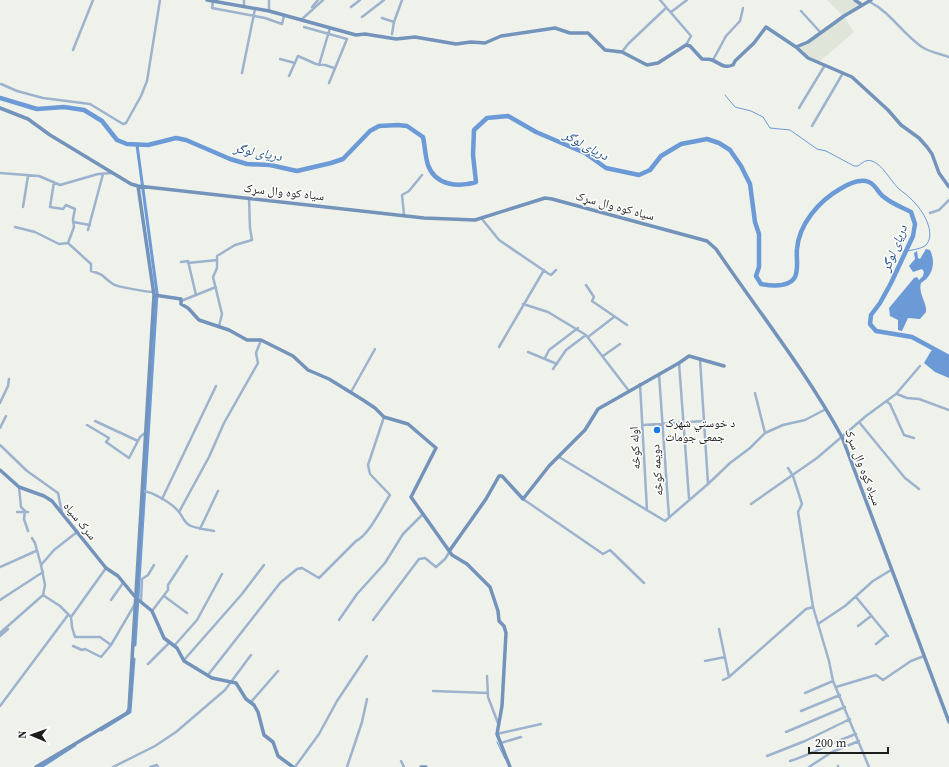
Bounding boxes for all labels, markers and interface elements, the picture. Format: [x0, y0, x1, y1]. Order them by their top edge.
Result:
water label: دریای لوگر [560, 126, 612, 164]
water label: دریای لوگر [231, 139, 284, 165]
street label: سیاه کوه وال سړک [243, 180, 325, 204]
street label: سیاه کوه وال سړک [574, 188, 656, 224]
water label: دریای لوگر [877, 222, 911, 275]
place label: د خوستي شهرک جمعی جومات [665, 415, 735, 445]
marker: د خوستي شهرک جمعی جومات [652, 425, 662, 435]
street label: اوله کوڅه [626, 426, 644, 470]
street label: سیاه کوه وال سړک [841, 426, 885, 508]
street label: دویمه کوڅه [647, 444, 667, 496]
street label: سرک سیاه [60, 499, 100, 543]
north arrow [12, 715, 52, 755]
scale bar [809, 729, 888, 755]
text: N [15, 730, 30, 739]
text: 200 m [815, 735, 847, 751]

